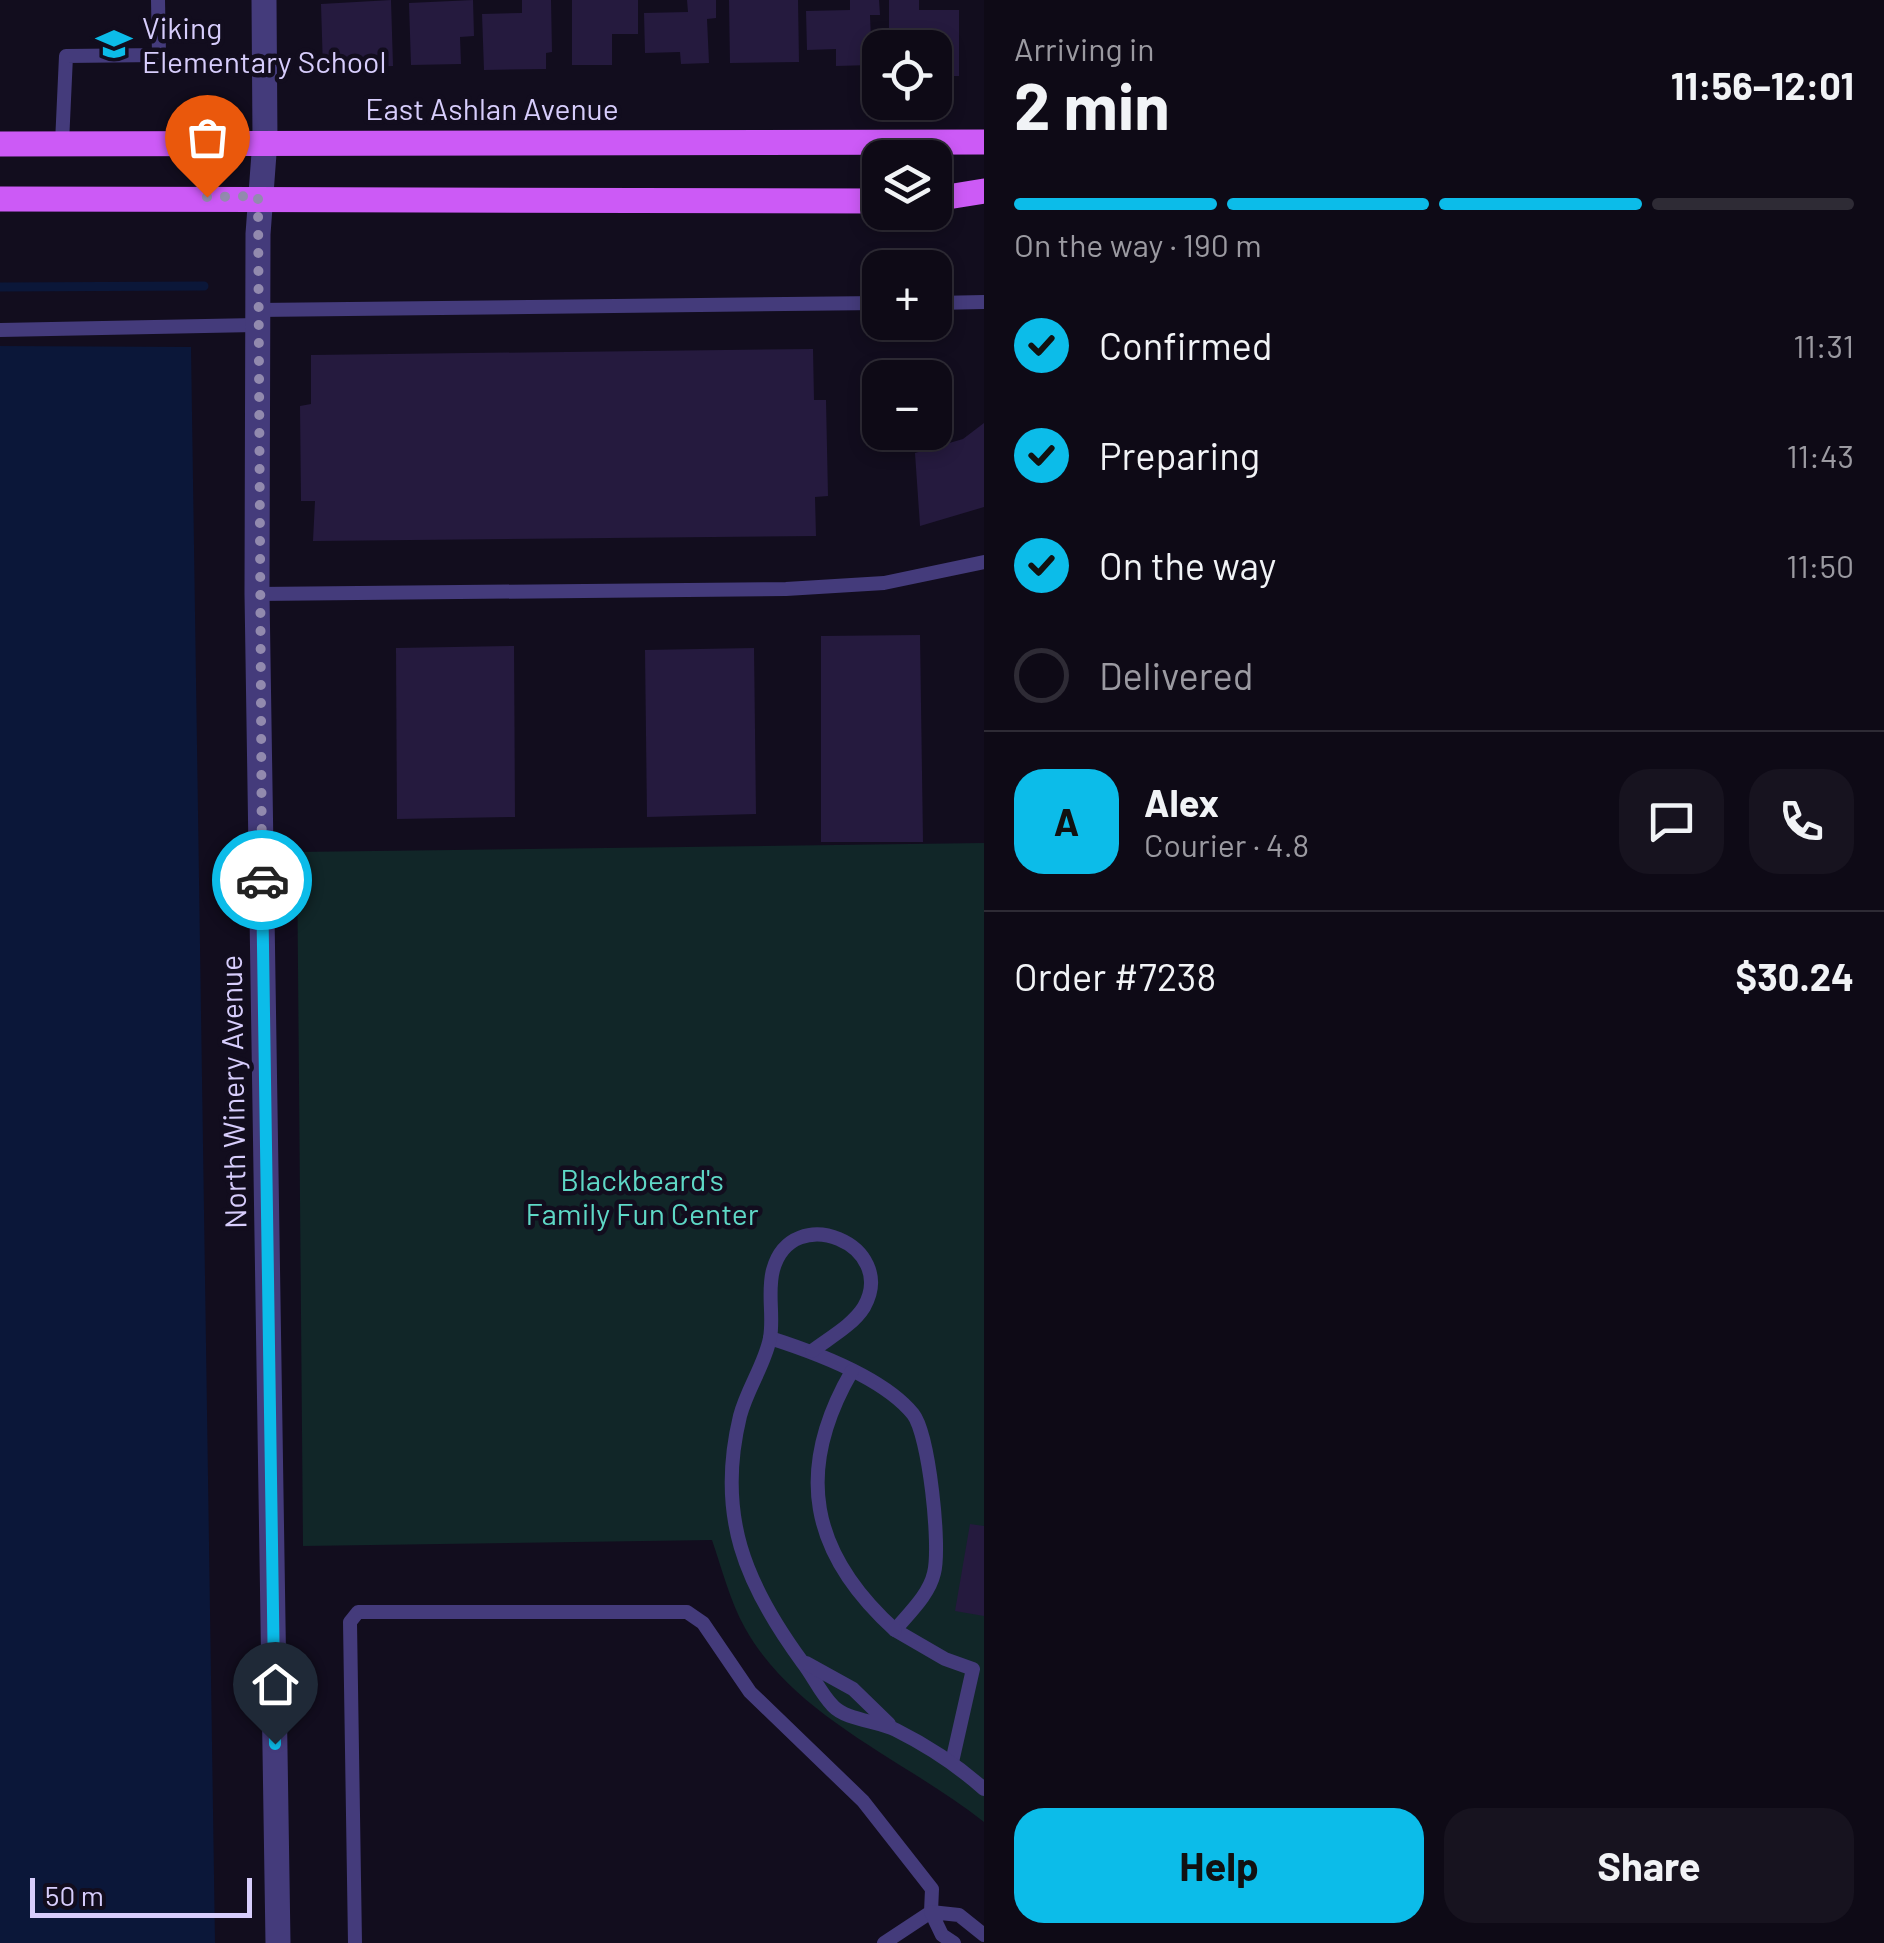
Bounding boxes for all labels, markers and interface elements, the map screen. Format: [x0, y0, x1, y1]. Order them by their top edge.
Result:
place label: Viking Elementary School [142, 9, 386, 79]
school or university icon: Viking Elementary School [95, 25, 133, 63]
text: Arriving in [1014, 29, 1154, 67]
map controls [862, 30, 952, 450]
button: locate [862, 30, 952, 120]
text: 11:56–12:01 [1671, 62, 1854, 108]
text: 2 min [1014, 65, 1170, 143]
street label: East Ashlan Avenue [365, 90, 619, 126]
pin [165, 95, 250, 198]
icon: bag [180, 110, 235, 165]
button: layers [862, 140, 952, 230]
text: On the way · 190 m [1014, 225, 1262, 263]
button: + [862, 250, 952, 340]
icon: check [1014, 318, 1069, 373]
text: Confirmed [1099, 322, 1272, 368]
text: 11:31 [1793, 326, 1854, 364]
button: − [862, 360, 952, 450]
icon: check [1014, 428, 1069, 483]
text: Preparing [1099, 432, 1260, 478]
text: 11:43 [1787, 436, 1854, 474]
icon: check [1014, 538, 1069, 593]
text: On the way [1099, 542, 1276, 588]
text: 11:50 [1786, 546, 1854, 584]
text: Delivered [1099, 652, 1253, 698]
button: chat [1619, 769, 1724, 874]
button: phone [1749, 769, 1854, 874]
text: Alex [1144, 779, 1219, 825]
text: A [1054, 798, 1079, 844]
text: Courier · 4.8 [1144, 825, 1309, 863]
courier [212, 830, 312, 930]
icon: car [235, 853, 290, 908]
text: Order #7238 [1014, 953, 1216, 999]
text: $30.24 [1736, 953, 1854, 999]
street label: North Winery Avenue [212, 955, 252, 1229]
park label: Blackbeard's Family Fun Center [525, 1161, 759, 1231]
pin [233, 1642, 318, 1745]
icon: home [248, 1657, 303, 1712]
button: Help [1014, 1808, 1424, 1923]
button: Share [1444, 1808, 1854, 1923]
scale bar [30, 1873, 252, 1918]
text: 50 m [45, 1878, 104, 1912]

